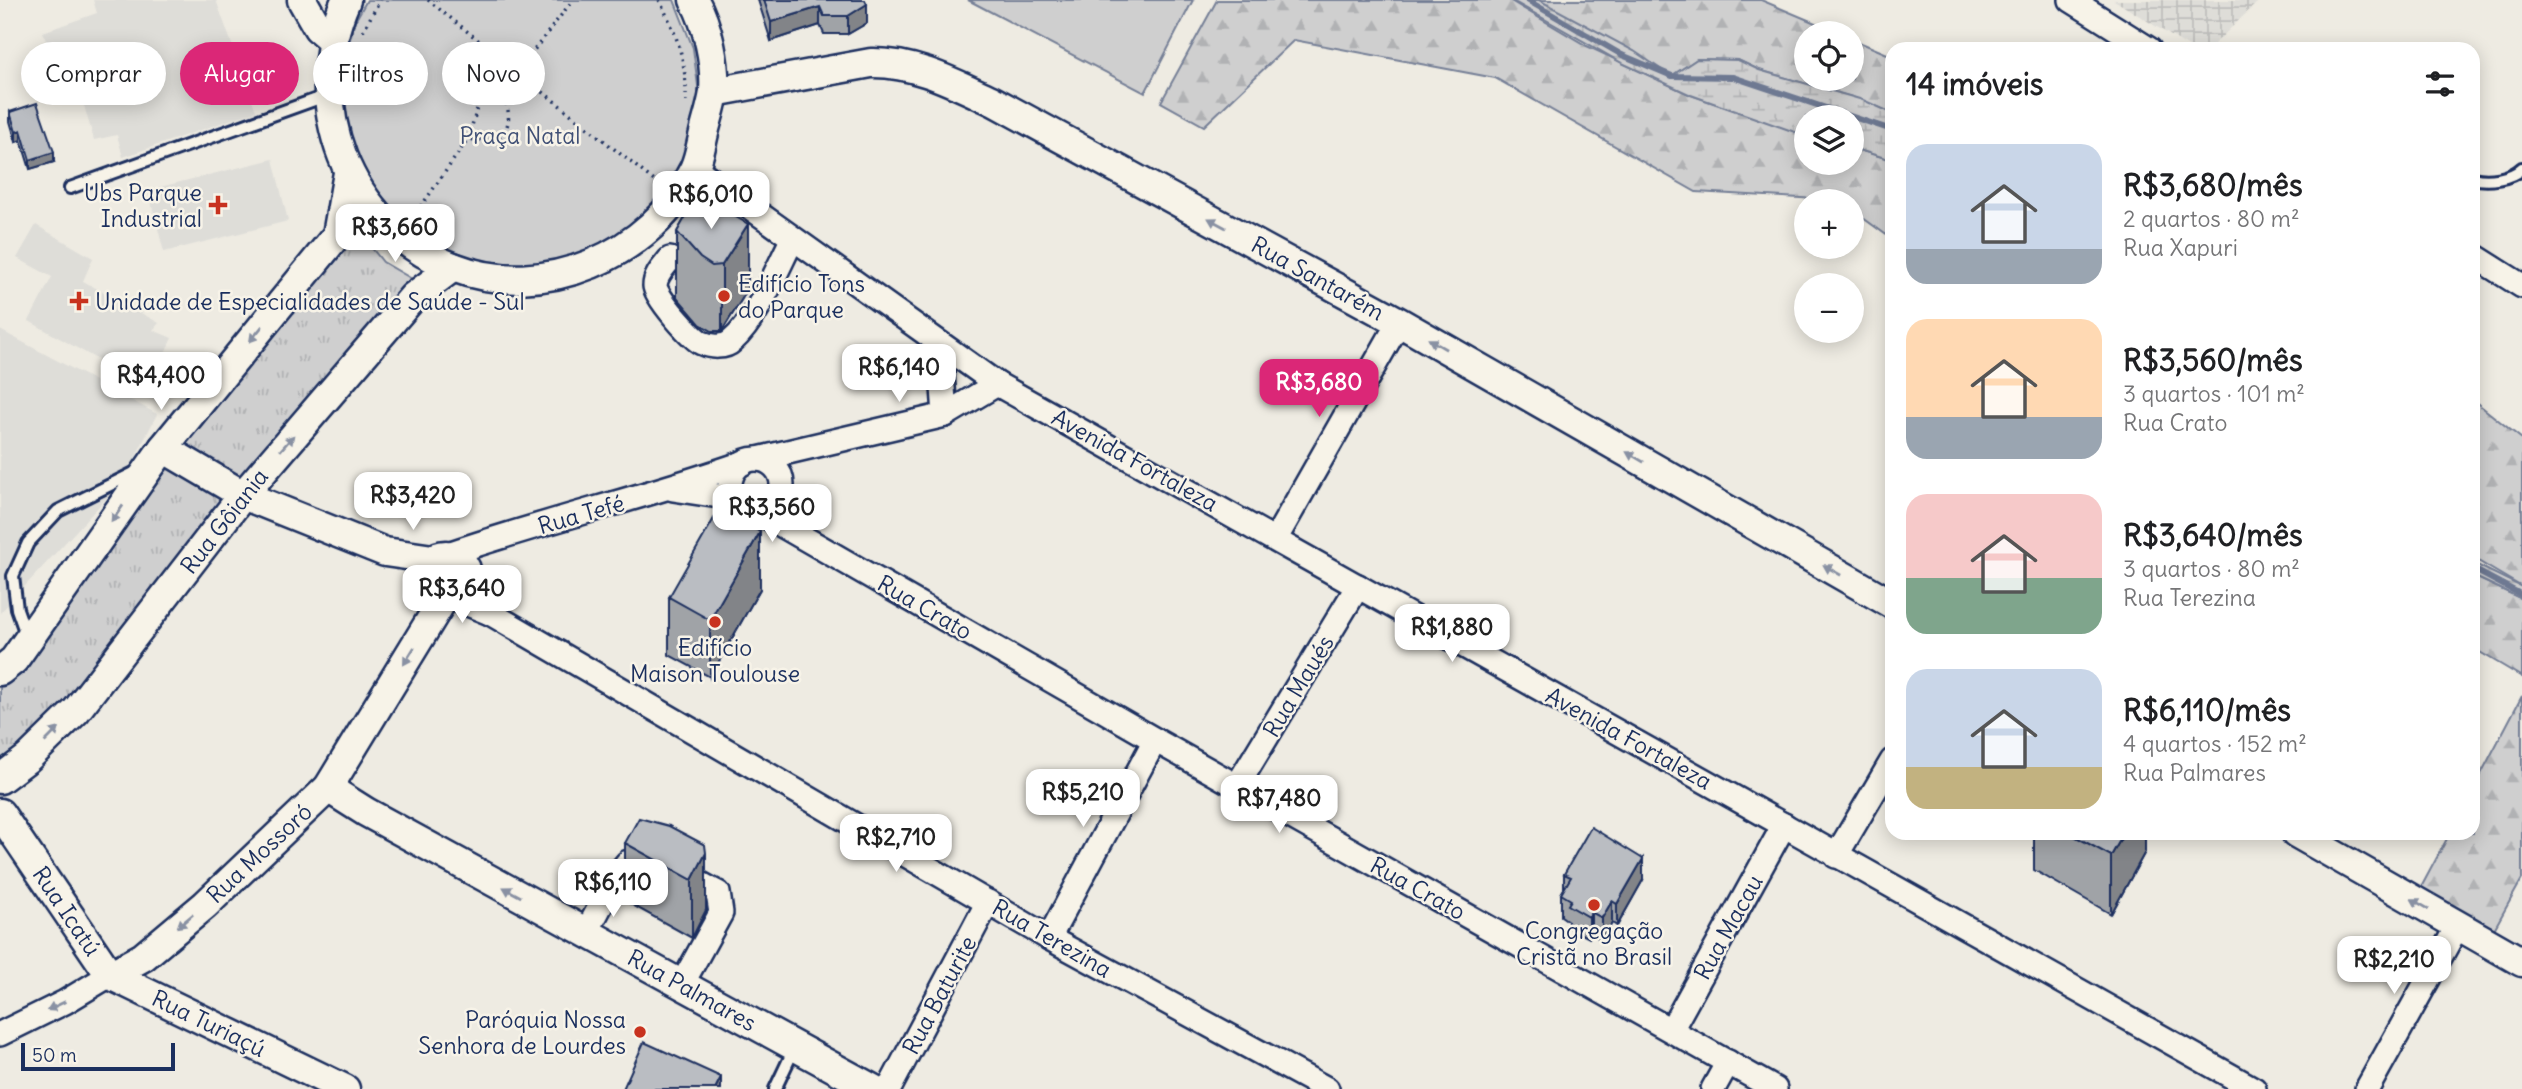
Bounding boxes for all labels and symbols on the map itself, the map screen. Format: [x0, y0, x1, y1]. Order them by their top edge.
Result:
park label: Praça Natal [460, 121, 580, 150]
pin: R$6,010 [646, 172, 776, 231]
place label: Ubs Parque Industrial [84, 178, 202, 233]
marker: Ubs Parque Industrial [208, 195, 228, 215]
pin: R$3,660 [330, 204, 460, 264]
one-way arrow [1207, 217, 1226, 229]
street label: Rua Santarém [1246, 230, 1390, 326]
place label: Edifício Tons do Parque [738, 269, 865, 324]
place label: Unidade de Especialidades de Saúde - Sul [95, 287, 525, 316]
marker: Edifício Tons do Parque [716, 288, 732, 304]
marker: Unidade de Especialidades de Saúde - Sul [69, 291, 89, 311]
one-way arrow [249, 326, 264, 343]
one-way arrow [1428, 338, 1447, 350]
pin: R$6,140 [834, 344, 964, 404]
pin: R$4,400 [96, 352, 226, 412]
pin: R$3,680 [1254, 360, 1384, 419]
street label: Avenida Fortaleza [1047, 402, 1223, 518]
one-way arrow [279, 435, 294, 452]
one-way arrow [1625, 451, 1645, 463]
street label: Rua Gôiania [174, 462, 274, 580]
pin: R$3,420 [348, 472, 478, 532]
pin: R$3,560 [707, 484, 837, 544]
street label: Rua Tefé [534, 488, 628, 540]
one-way arrow [110, 505, 124, 523]
one-way arrow [1823, 564, 1842, 576]
pin: R$3,640 [397, 566, 527, 625]
street label: Rua Crato [873, 568, 977, 646]
pin: R$1,880 [1387, 604, 1517, 664]
marker: Edifício Maison Toulouse [707, 614, 723, 630]
street label: Rua Maués [1256, 630, 1340, 742]
place label: Edifício Maison Toulouse [630, 633, 800, 688]
one-way arrow [403, 647, 416, 666]
street label: Avenida Fortaleza [1541, 680, 1717, 796]
one-way arrow [43, 727, 60, 743]
pin: R$5,210 [1018, 770, 1148, 829]
pin: R$7,480 [1214, 776, 1344, 835]
street label: Rua Mossoró [200, 797, 318, 909]
pin: R$2,710 [831, 814, 961, 874]
street label: Rua Crato [1365, 850, 1471, 926]
pin: R$6,110 [548, 860, 678, 919]
street label: Rua Icatú [27, 861, 107, 961]
street label: Rua Macau [1687, 869, 1769, 985]
one-way arrow [502, 886, 522, 898]
street label: Rua Terezina [987, 892, 1117, 984]
marker: Congregação Cristã no Brasil [1586, 897, 1602, 913]
one-way arrow [2411, 898, 2430, 910]
one-way arrow [177, 913, 194, 928]
place label: Congregação Cristã no Brasil [1516, 916, 1672, 971]
street label: Rua Baturite [896, 931, 982, 1059]
pin: R$2,210 [2329, 936, 2459, 996]
street label: Rua Palmares [622, 943, 762, 1037]
street label: Rua Turiaçú [147, 983, 271, 1063]
one-way arrow [46, 1001, 66, 1012]
place label: Paróquia Nossa Senhora de Lourdes [418, 1005, 626, 1060]
marker: Paróquia Nossa Senhora de Lourdes [632, 1024, 648, 1040]
scale bar [21, 1040, 175, 1072]

